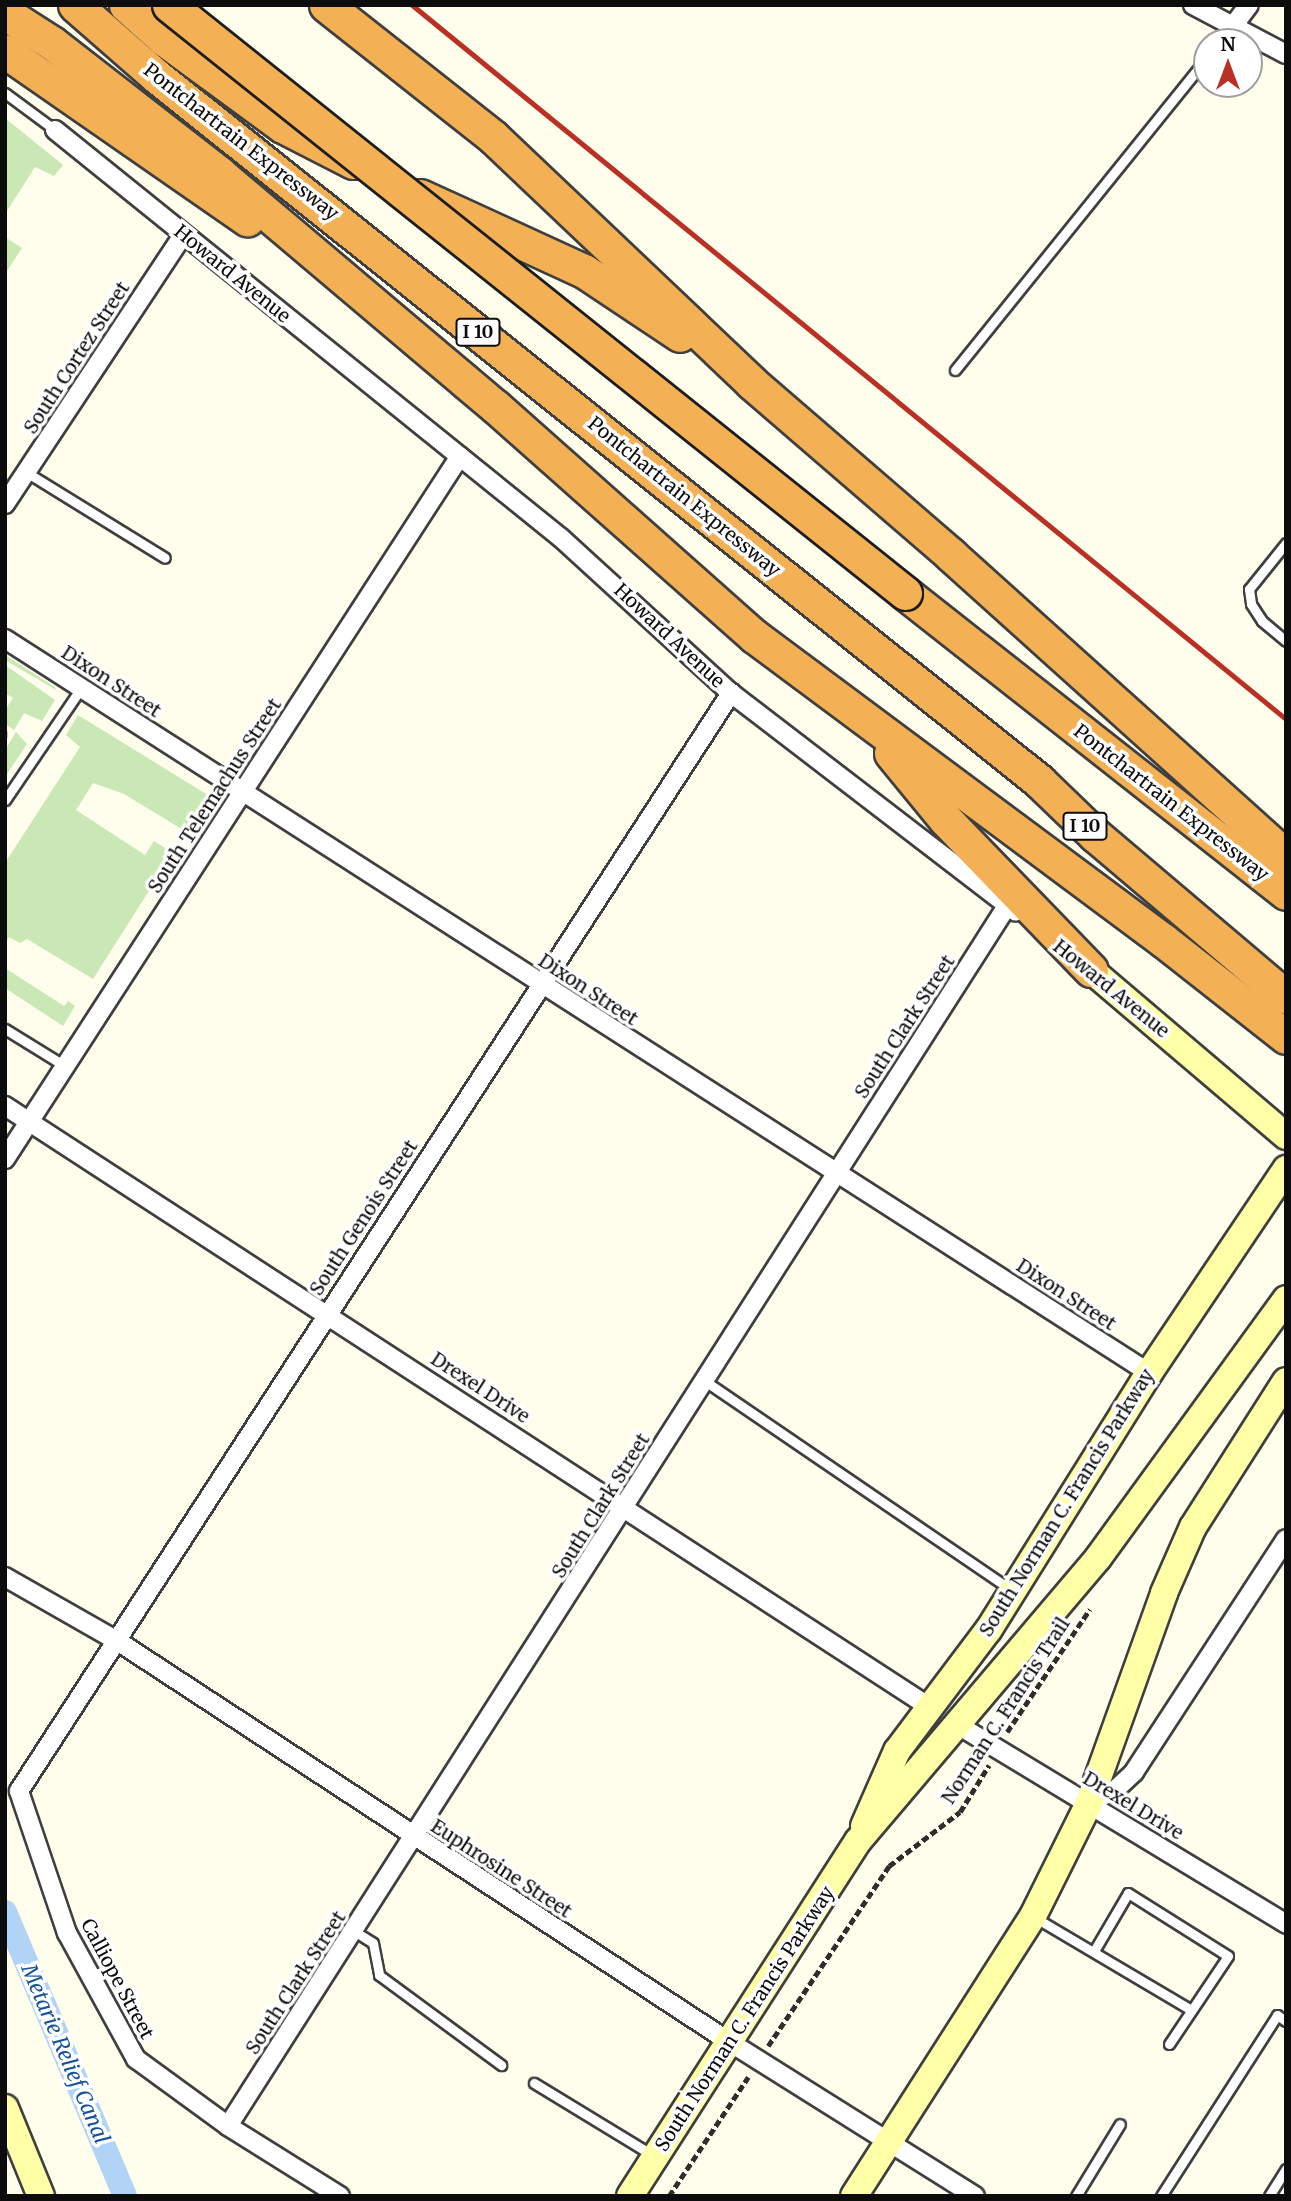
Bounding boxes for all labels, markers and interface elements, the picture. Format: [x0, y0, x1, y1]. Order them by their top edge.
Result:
north arrow [1193, 28, 1263, 98]
text: N [1220, 32, 1236, 56]
street label: Pontchartrain Expressway [139, 59, 343, 225]
street label: Howard Avenue [169, 220, 295, 328]
street label: South Cortez Street [19, 278, 135, 438]
road number: I 10 [455, 318, 501, 346]
street label: Pontchartrain Expressway [583, 412, 785, 582]
street label: Howard Avenue [609, 579, 729, 693]
street label: Dixon Street [57, 641, 165, 723]
street label: South Telemachus Street [143, 694, 287, 898]
street label: Pontchartrain Expressway [1069, 720, 1273, 886]
road number: I 10 [1062, 812, 1108, 840]
street label: Howard Avenue [1048, 935, 1174, 1043]
street label: Dixon Street [534, 949, 642, 1031]
street label: South Clark Street [850, 951, 960, 1103]
street label: South Genois Street [305, 1136, 423, 1300]
street label: Dixon Street [1012, 1254, 1120, 1336]
street label: Drexel Drive [426, 1348, 534, 1428]
street label: South Norman C. Francis Parkway [975, 1365, 1159, 1641]
street label: South Clark Street [547, 1430, 655, 1582]
street label: Norman C. Francis Trail [937, 1614, 1075, 1808]
street label: Drexel Drive [1079, 1767, 1187, 1845]
street label: Euphrosine Street [426, 1815, 576, 1923]
street label: South Norman C. Francis Parkway [651, 1882, 839, 2156]
street label: South Clark Street [241, 1907, 351, 2059]
street label: Calliope Street [76, 1915, 158, 2043]
water label: Metarie Relief Canal [16, 1960, 114, 2148]

